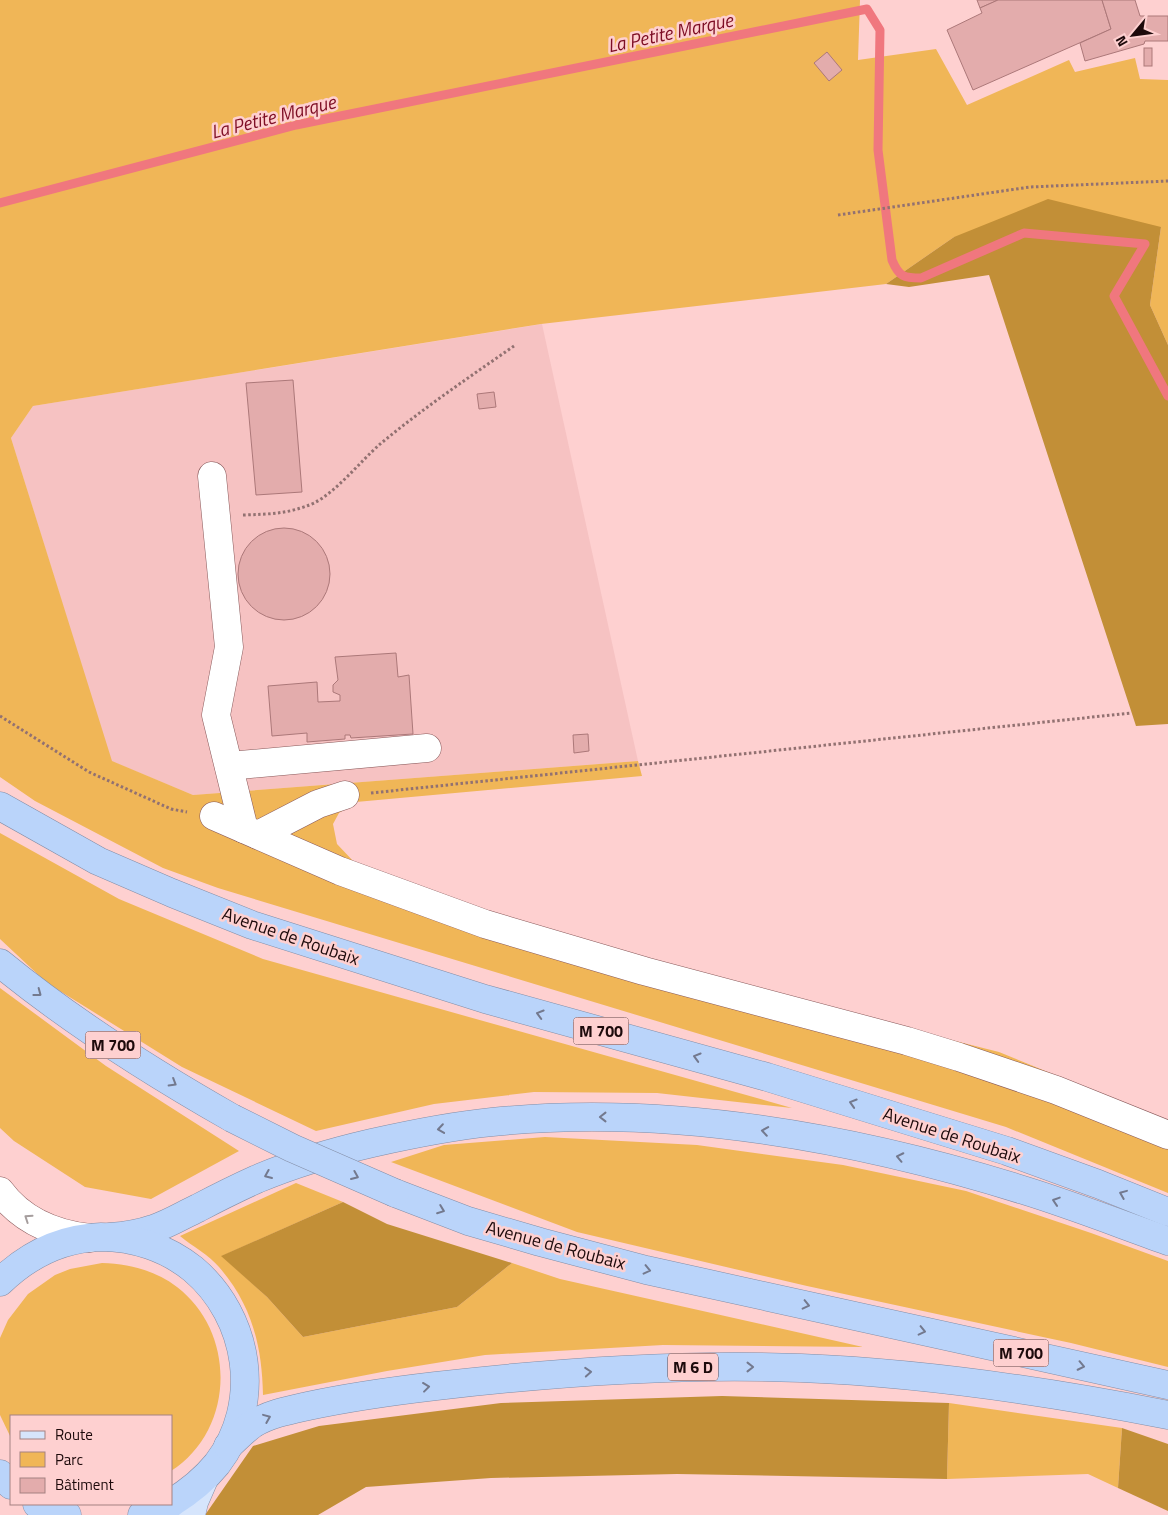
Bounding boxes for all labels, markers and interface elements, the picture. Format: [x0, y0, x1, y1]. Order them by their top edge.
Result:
water label: La Petite Marque [605, 4, 737, 59]
north arrow [1108, 10, 1158, 60]
text: N [1110, 32, 1133, 51]
water label: La Petite Marque [208, 86, 340, 145]
street label: Avenue de Roubaix [219, 900, 363, 972]
one-way arrow [32, 987, 42, 996]
one-way arrow [536, 1009, 545, 1020]
road number: M 700 [574, 1018, 628, 1044]
road number: M 700 [86, 1032, 140, 1058]
one-way arrow [693, 1053, 701, 1063]
one-way arrow [168, 1077, 177, 1087]
one-way arrow [849, 1099, 857, 1109]
street label: Avenue de Roubaix [880, 1100, 1024, 1170]
one-way arrow [599, 1112, 606, 1122]
one-way arrow [437, 1124, 446, 1134]
one-way arrow [760, 1126, 768, 1137]
one-way arrow [896, 1152, 904, 1163]
one-way arrow [264, 1169, 273, 1179]
one-way arrow [350, 1170, 359, 1181]
one-way arrow [1119, 1190, 1128, 1200]
one-way arrow [1053, 1197, 1061, 1207]
one-way arrow [436, 1204, 444, 1214]
street label: Avenue de Roubaix [483, 1213, 629, 1277]
one-way arrow [24, 1214, 33, 1224]
one-way arrow [643, 1264, 652, 1275]
one-way arrow [801, 1299, 810, 1310]
one-way arrow [918, 1325, 927, 1336]
road number: M 700 [994, 1340, 1048, 1366]
road number: M 6 D [668, 1354, 718, 1380]
one-way arrow [1076, 1360, 1085, 1371]
one-way arrow [747, 1362, 755, 1372]
one-way arrow [584, 1367, 592, 1378]
one-way arrow [422, 1382, 430, 1393]
one-way arrow [262, 1414, 271, 1424]
legend [10, 1415, 172, 1505]
text: Route [55, 1423, 93, 1446]
text: Parc [55, 1448, 83, 1471]
text: Bâtiment [55, 1473, 114, 1496]

